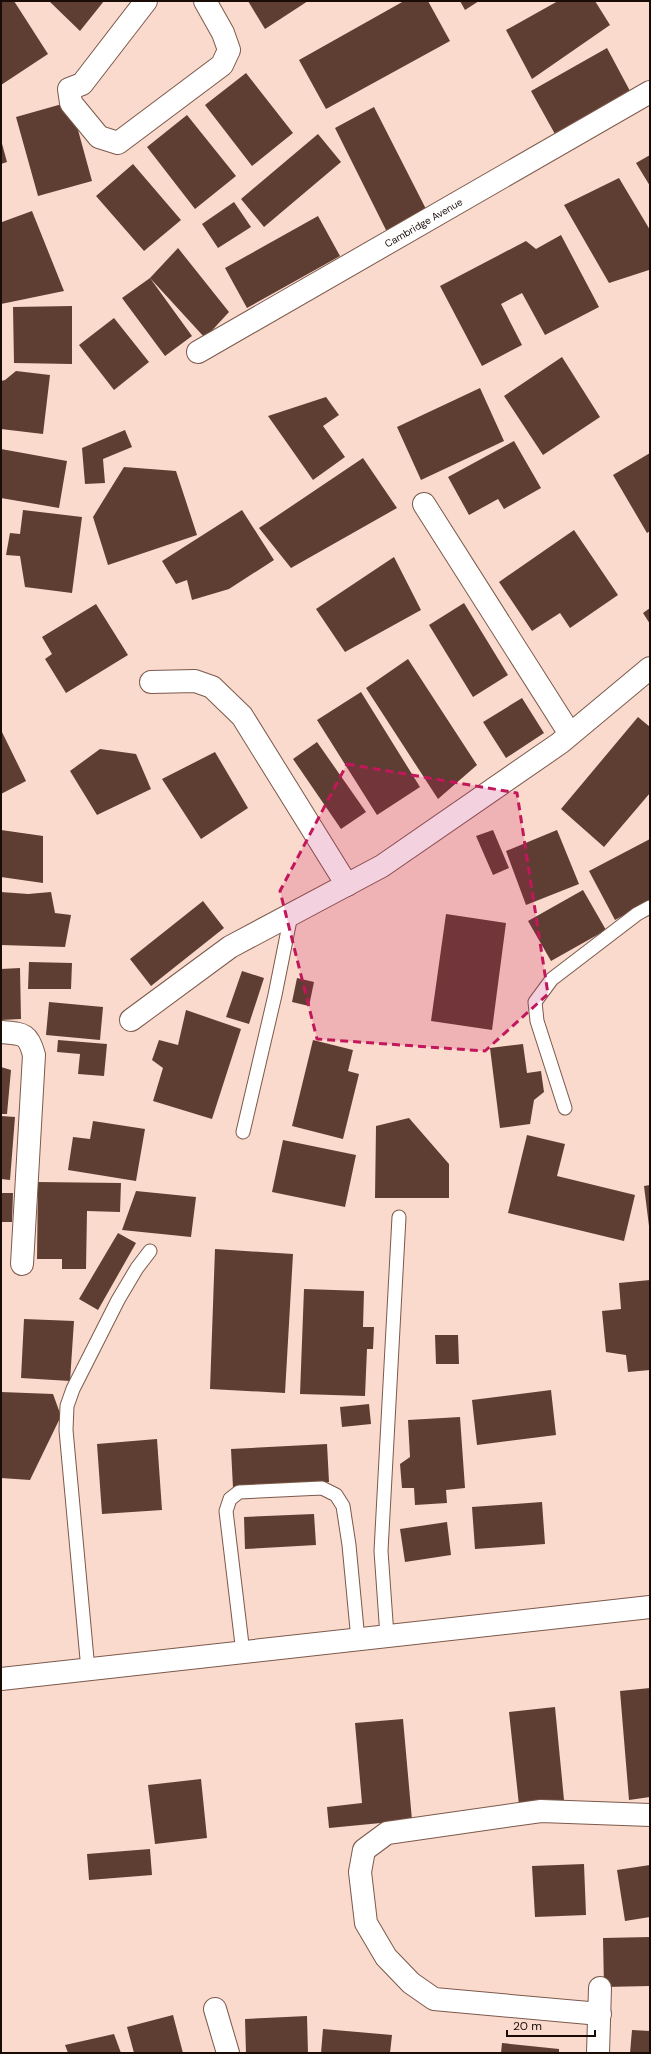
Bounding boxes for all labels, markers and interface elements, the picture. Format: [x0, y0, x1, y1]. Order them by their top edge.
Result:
street label: Cambridge Avenue [382, 195, 465, 250]
scale bar [507, 2012, 595, 2038]
text: 20 m [513, 2018, 542, 2034]

